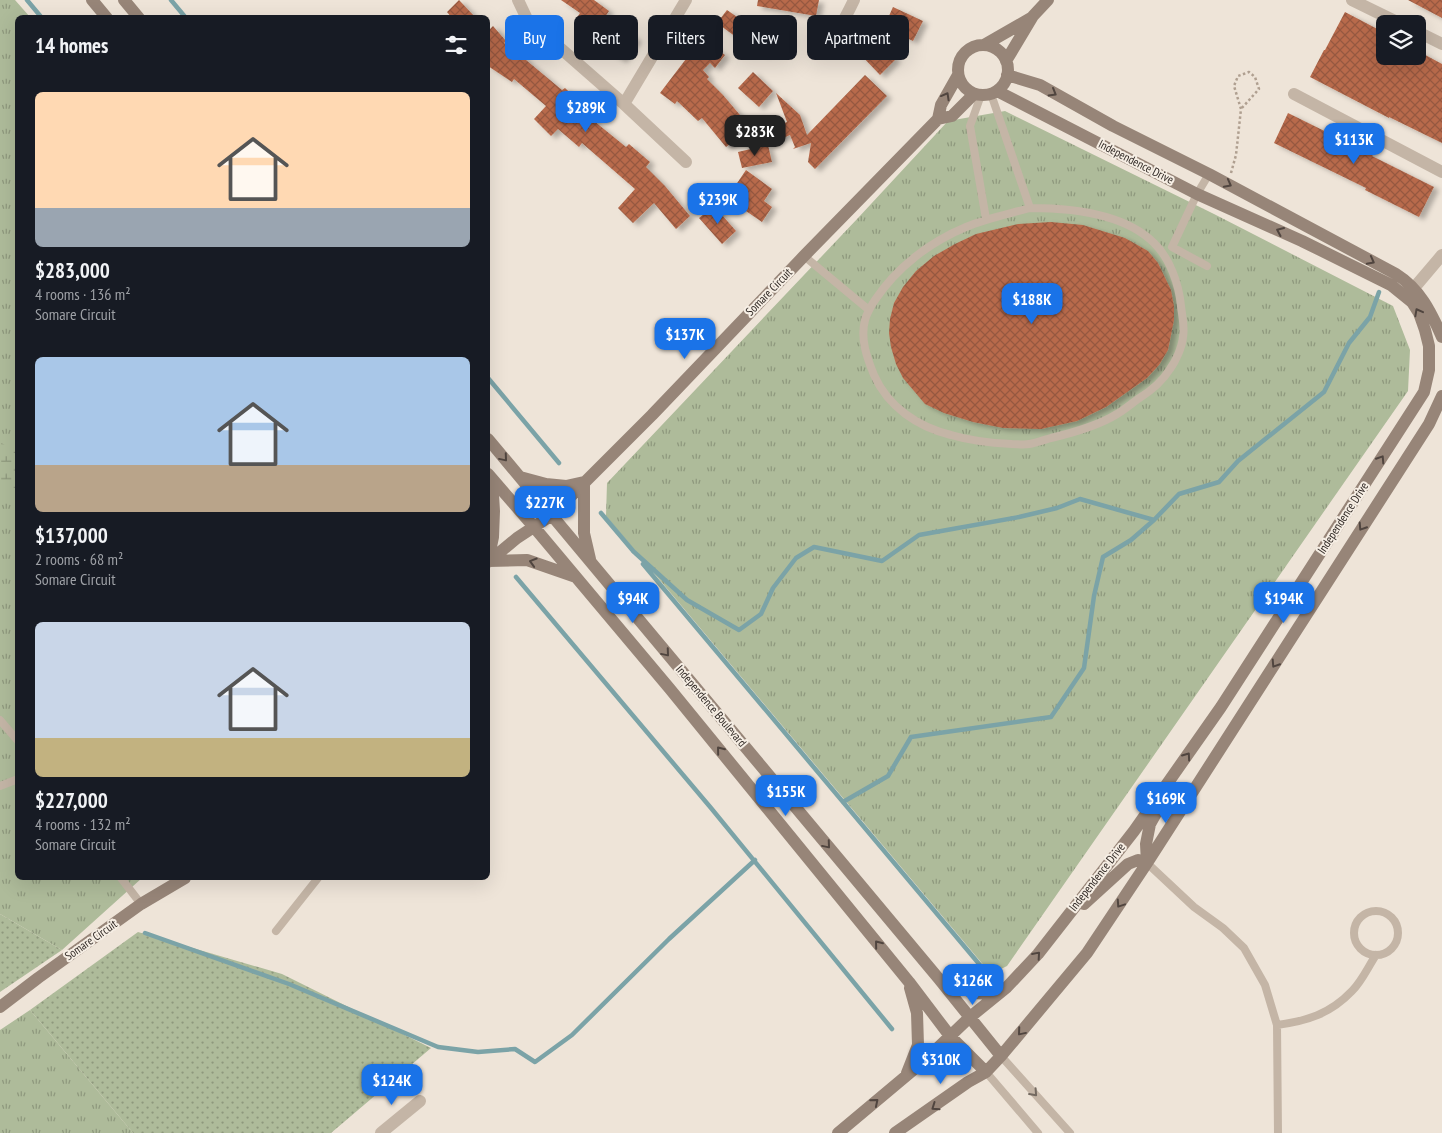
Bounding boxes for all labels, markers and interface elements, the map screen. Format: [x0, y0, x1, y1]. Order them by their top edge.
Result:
chip: Buy [505, 15, 564, 60]
chip: Rent [574, 15, 638, 60]
chip: Filters [648, 15, 723, 60]
chip: New [733, 15, 797, 60]
chip: Apartment [807, 15, 909, 60]
map controls [1376, 15, 1426, 65]
button: layers [1376, 15, 1426, 65]
icon: filters [442, 31, 470, 59]
text: 14 homes [35, 32, 108, 59]
one-way arrow [1047, 86, 1056, 96]
pin: $289K [551, 90, 621, 133]
one-way arrow [940, 93, 950, 102]
text: $289K [567, 97, 605, 117]
pin: $283K [720, 114, 790, 157]
text: $283K [736, 121, 774, 141]
pin: $113K [1319, 122, 1389, 165]
icon: home [208, 124, 298, 214]
text: $113K [1335, 129, 1373, 149]
street label: Independence Drive [1096, 136, 1176, 187]
one-way arrow [1222, 178, 1231, 188]
pin: $239K [683, 182, 753, 225]
text: $239K [699, 189, 737, 209]
one-way arrow [1276, 227, 1285, 237]
one-way arrow [1366, 255, 1375, 265]
text: $283,000 [35, 257, 110, 284]
street label: Somare Circuit [742, 264, 796, 319]
pin: $188K [997, 282, 1067, 325]
text: 4 rooms · 136 m² [35, 284, 131, 304]
text: $188K [1013, 289, 1051, 309]
text: Somare Circuit [35, 304, 116, 324]
one-way arrow [1414, 308, 1424, 317]
pin: $137K [650, 318, 720, 360]
text: $137K [666, 324, 704, 344]
icon: home [208, 389, 298, 479]
one-way arrow [498, 452, 506, 461]
one-way arrow [1375, 455, 1384, 465]
street label: Independence Drive [1314, 479, 1371, 556]
pin: $227K [510, 486, 580, 528]
text: $227K [526, 492, 564, 512]
text: $137,000 [35, 522, 108, 549]
one-way arrow [1359, 522, 1369, 531]
text: 2 rooms · 68 m² [35, 549, 123, 569]
one-way arrow [529, 558, 538, 568]
text: Somare Circuit [35, 569, 116, 589]
pin: $94K [603, 582, 663, 624]
pin: $194K [1249, 582, 1319, 624]
text: $94K [617, 588, 649, 608]
text: $194K [1265, 588, 1303, 608]
one-way arrow [661, 647, 669, 656]
icon: home [208, 654, 298, 744]
one-way arrow [1272, 658, 1281, 667]
street label: Independence Boulevard [673, 662, 750, 750]
one-way arrow [717, 747, 725, 756]
one-way arrow [1181, 752, 1190, 762]
pin: $155K [751, 774, 821, 817]
text: $155K [767, 781, 805, 801]
pin: $169K [1131, 782, 1201, 824]
text: $227,000 [35, 787, 108, 814]
text: $169K [1147, 788, 1185, 808]
text: 4 rooms · 132 m² [35, 814, 131, 834]
text: Somare Circuit [35, 834, 116, 854]
one-way arrow [821, 839, 830, 848]
street label: Independence Drive [1065, 840, 1128, 914]
one-way arrow [1117, 898, 1126, 908]
street label: Somare Circuit [62, 916, 120, 963]
one-way arrow [875, 941, 883, 950]
one-way arrow [1031, 951, 1040, 960]
pin: $126K [938, 964, 1008, 1006]
text: $126K [954, 970, 992, 990]
one-way arrow [1017, 1027, 1026, 1036]
pin: $310K [906, 1042, 976, 1085]
text: $310K [922, 1049, 960, 1069]
pin: $124K [357, 1064, 427, 1106]
text: $124K [373, 1070, 411, 1090]
one-way arrow [1028, 1087, 1037, 1096]
one-way arrow [870, 1098, 879, 1107]
one-way arrow [931, 1101, 940, 1110]

